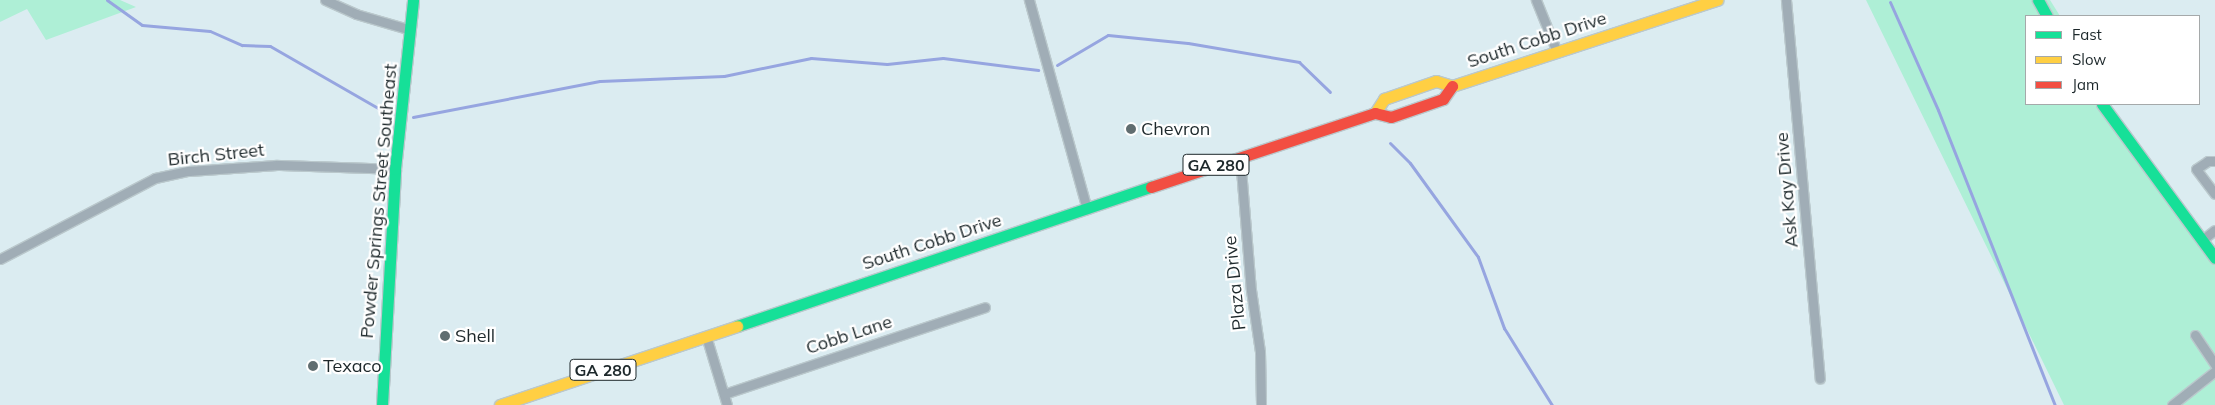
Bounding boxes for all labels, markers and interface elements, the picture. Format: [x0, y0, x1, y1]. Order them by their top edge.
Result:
street label: South Cobb Drive [1465, 7, 1609, 73]
legend [2025, 15, 2200, 105]
text: Fast [2072, 25, 2102, 44]
text: Slow [2072, 50, 2106, 69]
street label: Powder Springs Street Southeast [356, 63, 402, 339]
text: Jam [2072, 75, 2099, 94]
place label: Chevron [1141, 118, 1210, 140]
marker: Chevron [1125, 123, 1137, 135]
street label: Ask Kay Drive [1771, 131, 1803, 249]
street label: Birch Street [167, 139, 265, 171]
road number: GA 280 [1182, 152, 1250, 178]
street label: South Cobb Drive [860, 209, 1004, 275]
street label: Plaza Drive [1219, 235, 1251, 331]
street label: Cobb Lane [803, 311, 895, 359]
place label: Shell [455, 325, 495, 347]
marker: Shell [439, 330, 451, 342]
place label: Texaco [323, 355, 382, 377]
road number: GA 280 [569, 356, 637, 384]
marker: Texaco [307, 360, 319, 372]

